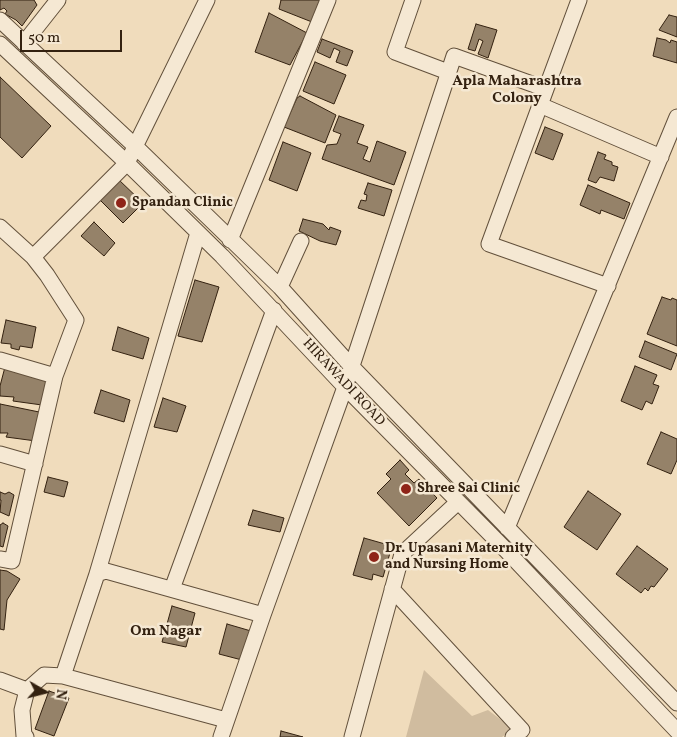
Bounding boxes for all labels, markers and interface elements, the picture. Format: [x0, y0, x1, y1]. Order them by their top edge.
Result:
scale bar [22, 20, 125, 52]
text: 50 m [28, 28, 60, 49]
district label: Apla Maharashtra Colony [452, 73, 582, 108]
place label: Spandan Clinic [132, 195, 233, 211]
marker: Spandan Clinic [114, 196, 128, 210]
street label: HIRAWADI ROAD [298, 336, 388, 430]
place label: Shree Sai Clinic [417, 481, 520, 497]
marker: Shree Sai Clinic [399, 482, 413, 496]
place label: Dr. Upasani Maternity and Nursing Home [385, 541, 532, 574]
marker: Dr. Upasani Maternity and Nursing Home [367, 550, 381, 564]
district label: Om Nagar [130, 623, 202, 641]
north arrow [20, 667, 70, 717]
text: N [50, 688, 70, 701]

